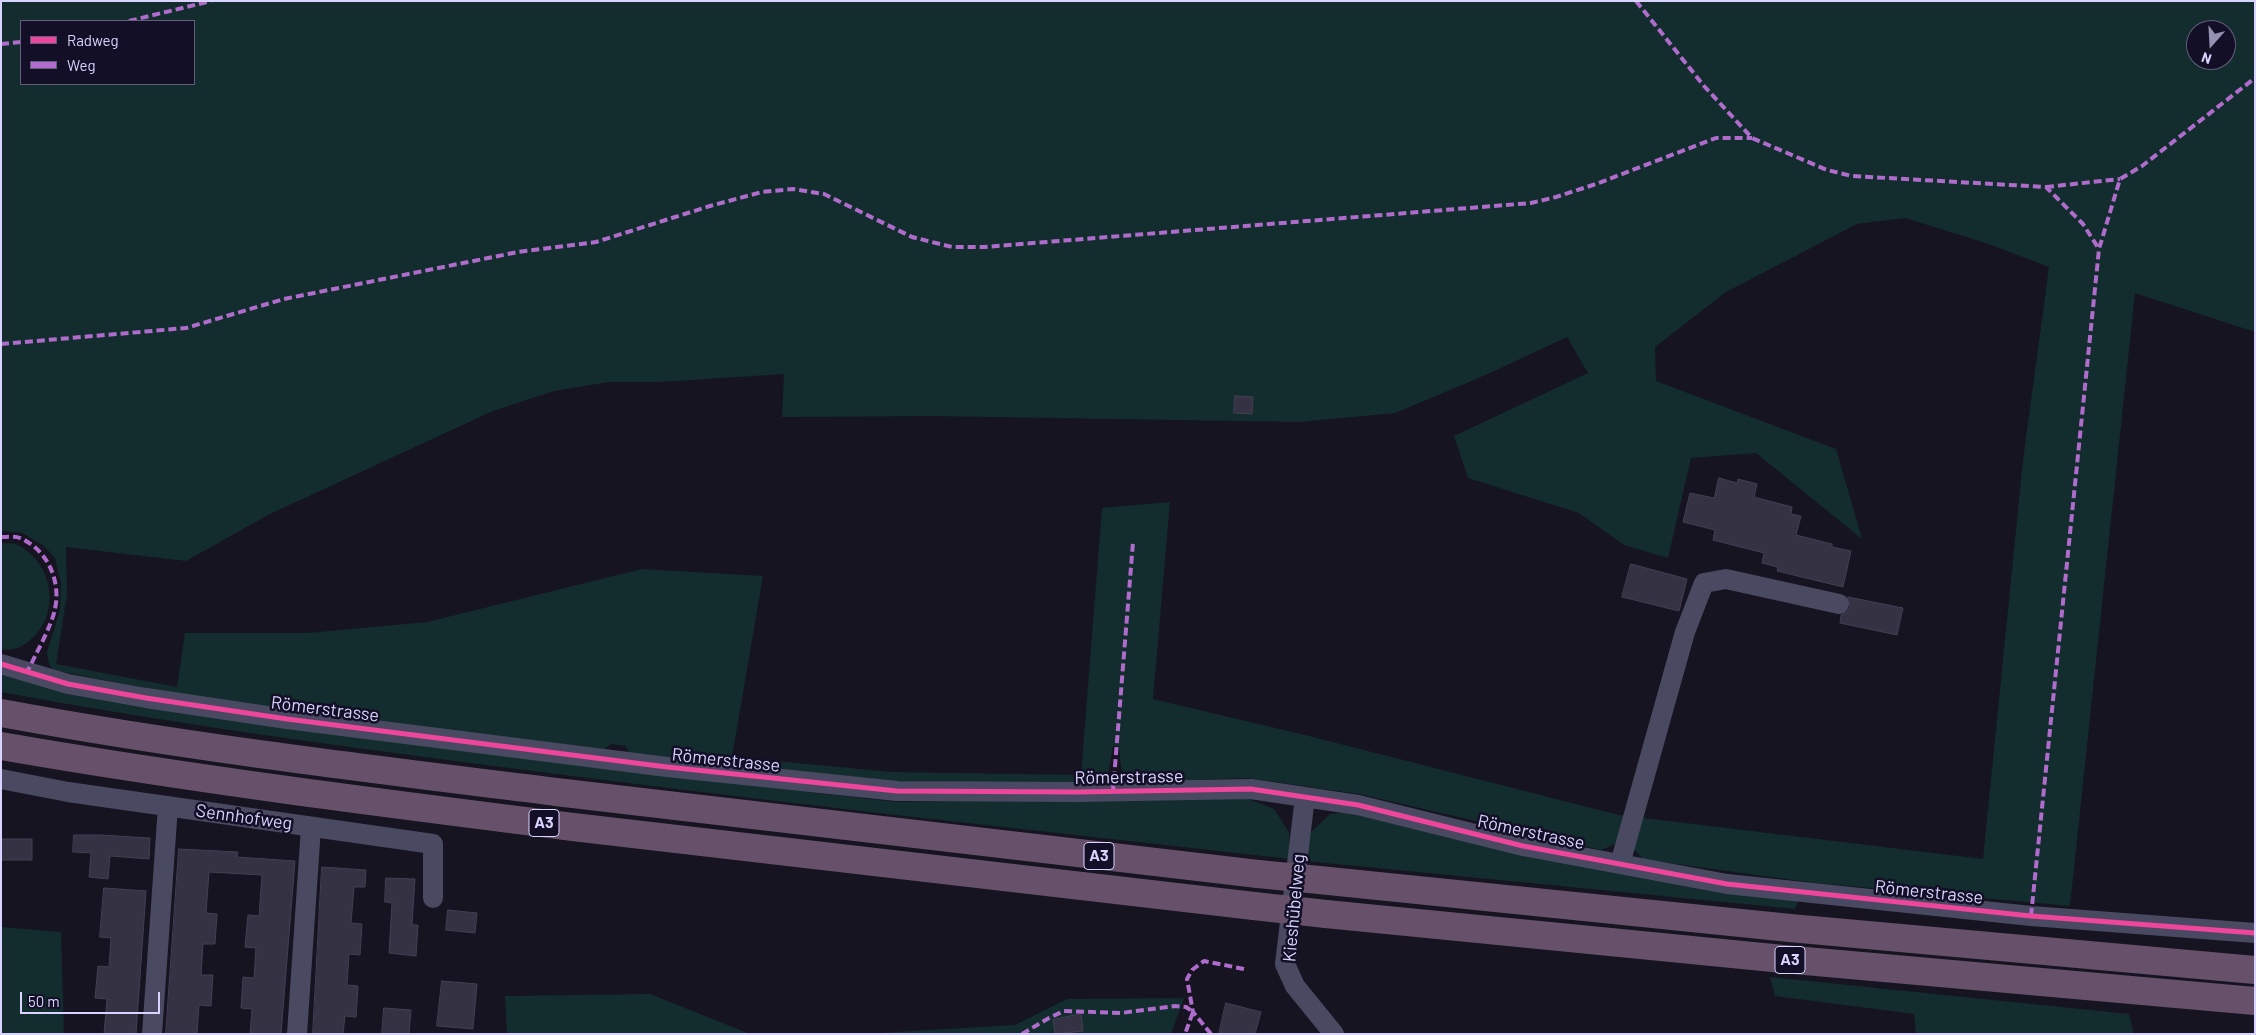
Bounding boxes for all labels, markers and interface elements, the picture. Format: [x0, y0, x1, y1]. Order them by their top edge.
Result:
legend [20, 20, 195, 85]
north arrow [2186, 20, 2236, 70]
text: Radweg [67, 31, 119, 49]
text: N [2199, 49, 2213, 68]
text: Weg [67, 56, 95, 74]
street label: Römerstrasse [270, 692, 380, 726]
street label: Römerstrasse [671, 744, 781, 776]
street label: Römerstrasse [1074, 765, 1184, 789]
street label: Sennhofweg [194, 800, 294, 834]
road number: A3 [529, 810, 559, 836]
street label: Römerstrasse [1475, 810, 1587, 854]
road number: A3 [1084, 842, 1114, 869]
street label: Kieshübelweg [1279, 853, 1309, 963]
street label: Römerstrasse [1874, 876, 1984, 908]
road number: A3 [1775, 946, 1805, 974]
scale bar [22, 982, 162, 1014]
text: 50 m [28, 992, 60, 1010]

